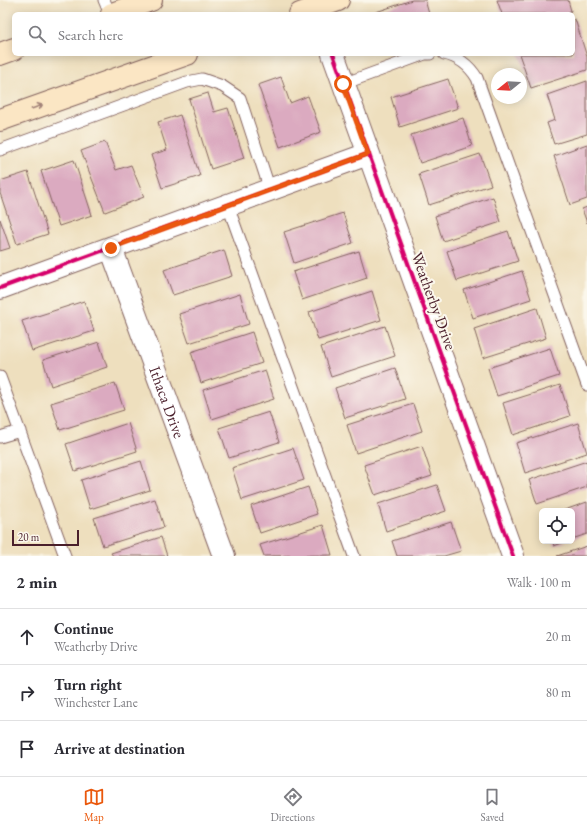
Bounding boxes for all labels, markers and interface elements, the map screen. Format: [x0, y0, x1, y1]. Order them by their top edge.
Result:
search box [12, 12, 575, 56]
icon: search [26, 23, 48, 45]
text: Search here [58, 25, 123, 44]
north arrow [491, 68, 527, 104]
route start [334, 75, 352, 93]
one-way arrow [30, 103, 42, 111]
route end [102, 239, 120, 257]
street label: Weatherby Drive [407, 249, 461, 353]
street label: Ithaca Drive [145, 363, 190, 441]
map controls [539, 508, 575, 544]
button: locate [539, 508, 575, 544]
scale bar [12, 528, 79, 547]
text: 20 m [18, 530, 39, 544]
text: 2 min [16, 571, 57, 593]
text: Walk · 100 m [507, 574, 571, 591]
text: Continue [54, 619, 114, 638]
icon: ahead [16, 626, 38, 648]
text: 20 m [546, 628, 571, 645]
text: Weatherby Drive [54, 638, 138, 655]
text: Turn right [54, 675, 122, 694]
icon: right [16, 682, 38, 704]
text: 80 m [546, 684, 571, 701]
text: Winchester Lane [54, 694, 138, 711]
icon: arrive [16, 738, 38, 760]
text: Arrive at destination [54, 739, 185, 758]
tab: Map [83, 786, 105, 824]
tab: Directions [271, 786, 315, 824]
tab: Saved [481, 786, 504, 824]

